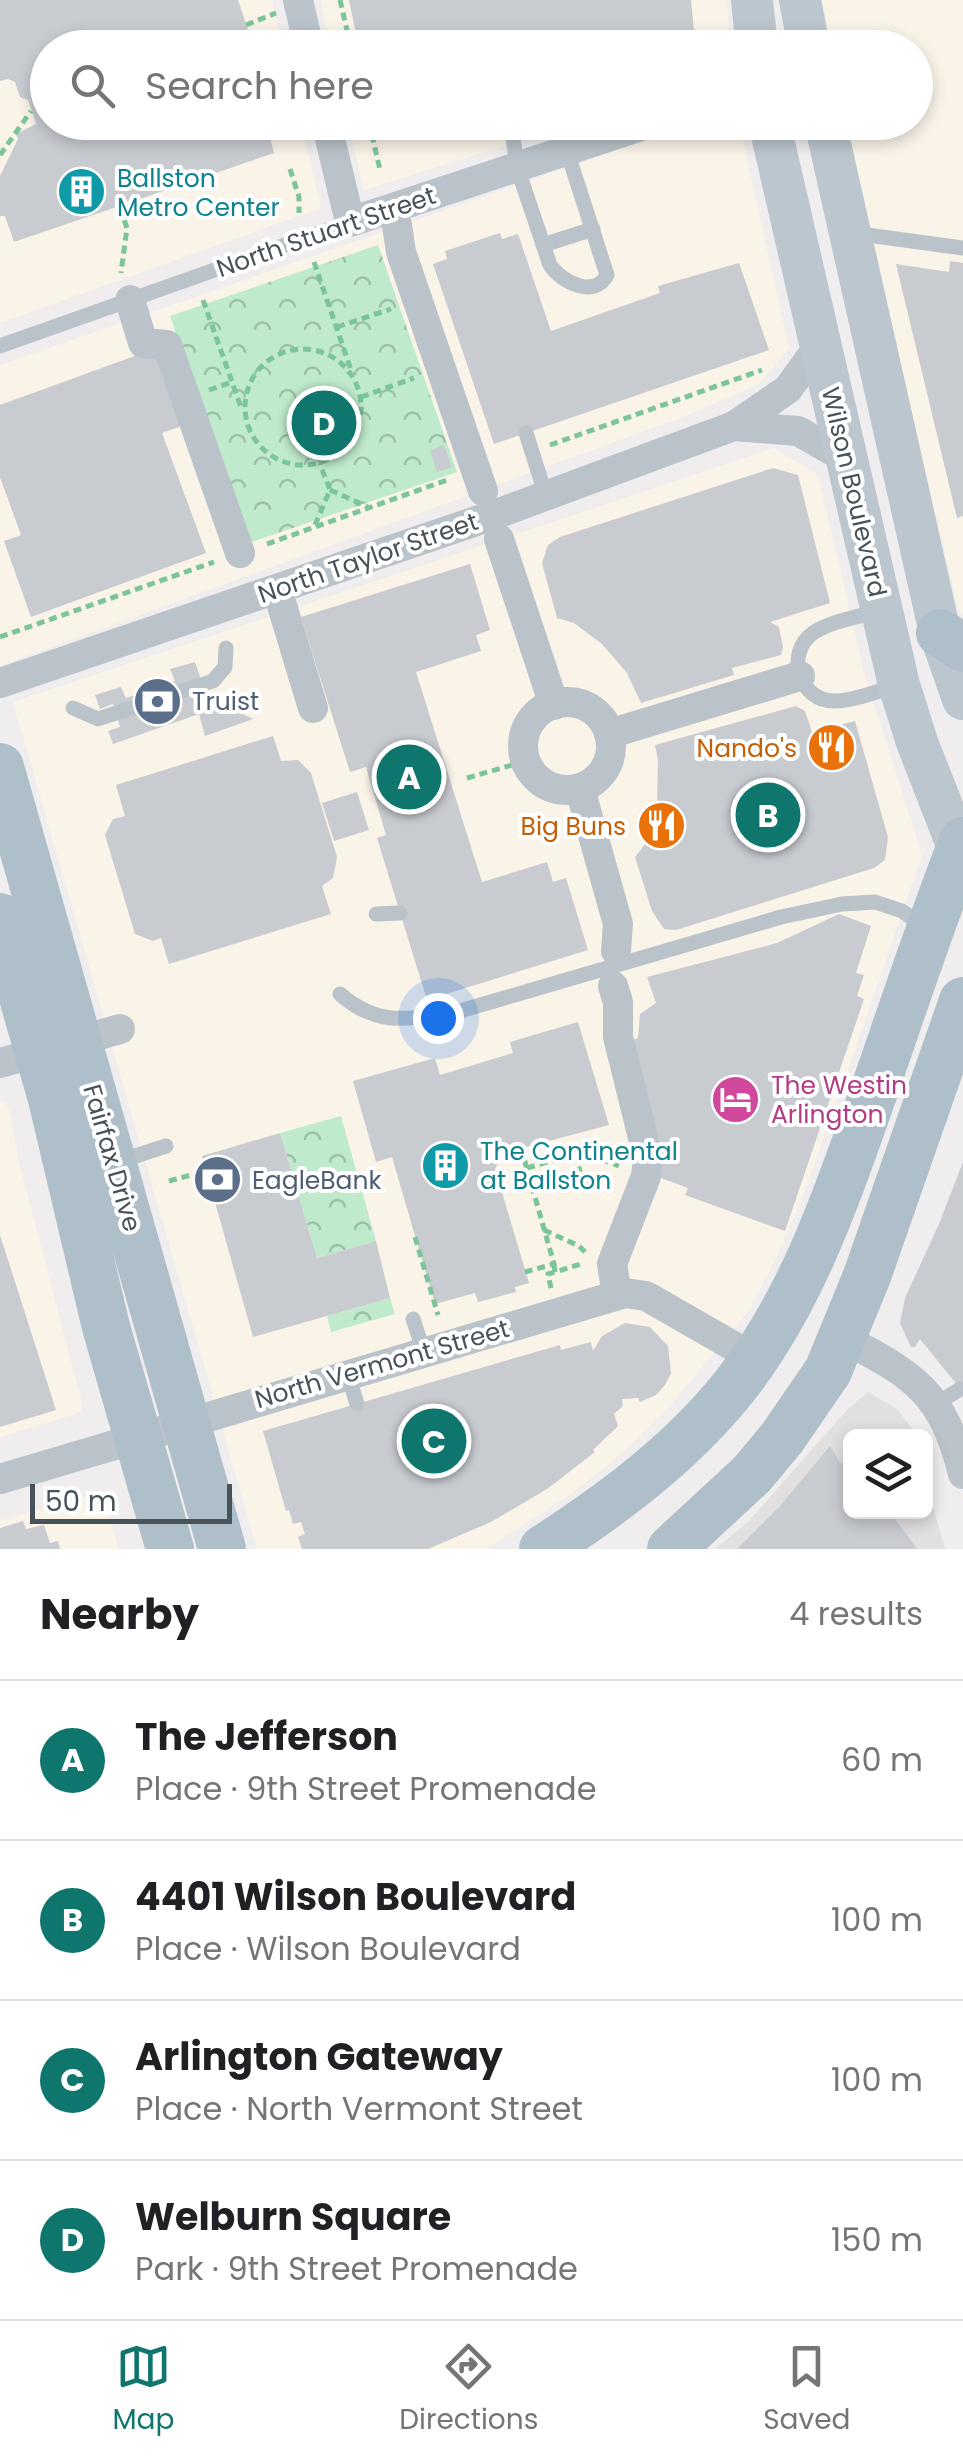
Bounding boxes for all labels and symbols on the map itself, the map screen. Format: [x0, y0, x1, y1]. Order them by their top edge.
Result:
place label: Ballston Metro Center [117, 161, 280, 225]
building icon: Ballston Metro Center [56, 166, 108, 218]
street label: North Stuart Street [212, 178, 440, 286]
street label: Wilson Boulevard [813, 384, 895, 600]
pin: D [292, 386, 356, 460]
street label: North Taylor Street [253, 504, 483, 612]
bank icon: Truist [131, 675, 183, 727]
place label: Truist [192, 684, 259, 719]
restaurant icon: Nando's [806, 722, 858, 774]
place label: Nando's [697, 731, 797, 766]
pin: A [376, 740, 442, 814]
pin: B [736, 778, 800, 852]
restaurant icon: Big Buns [635, 800, 687, 852]
place label: Big Buns [521, 809, 626, 844]
your location [413, 993, 464, 1044]
place label: The Westin Arlington [771, 1068, 907, 1132]
hotel icon: The Westin Arlington [710, 1073, 762, 1125]
street label: Fairfax Drive [74, 1080, 150, 1236]
place label: The Continental at Ballston [480, 1134, 678, 1198]
building icon: The Continental at Ballston [419, 1139, 471, 1191]
bank icon: EagleBank [191, 1154, 243, 1206]
place label: EagleBank [252, 1163, 382, 1198]
street label: North Vermont Street [251, 1311, 513, 1417]
pin: C [402, 1404, 466, 1478]
scale bar [30, 1479, 232, 1524]

